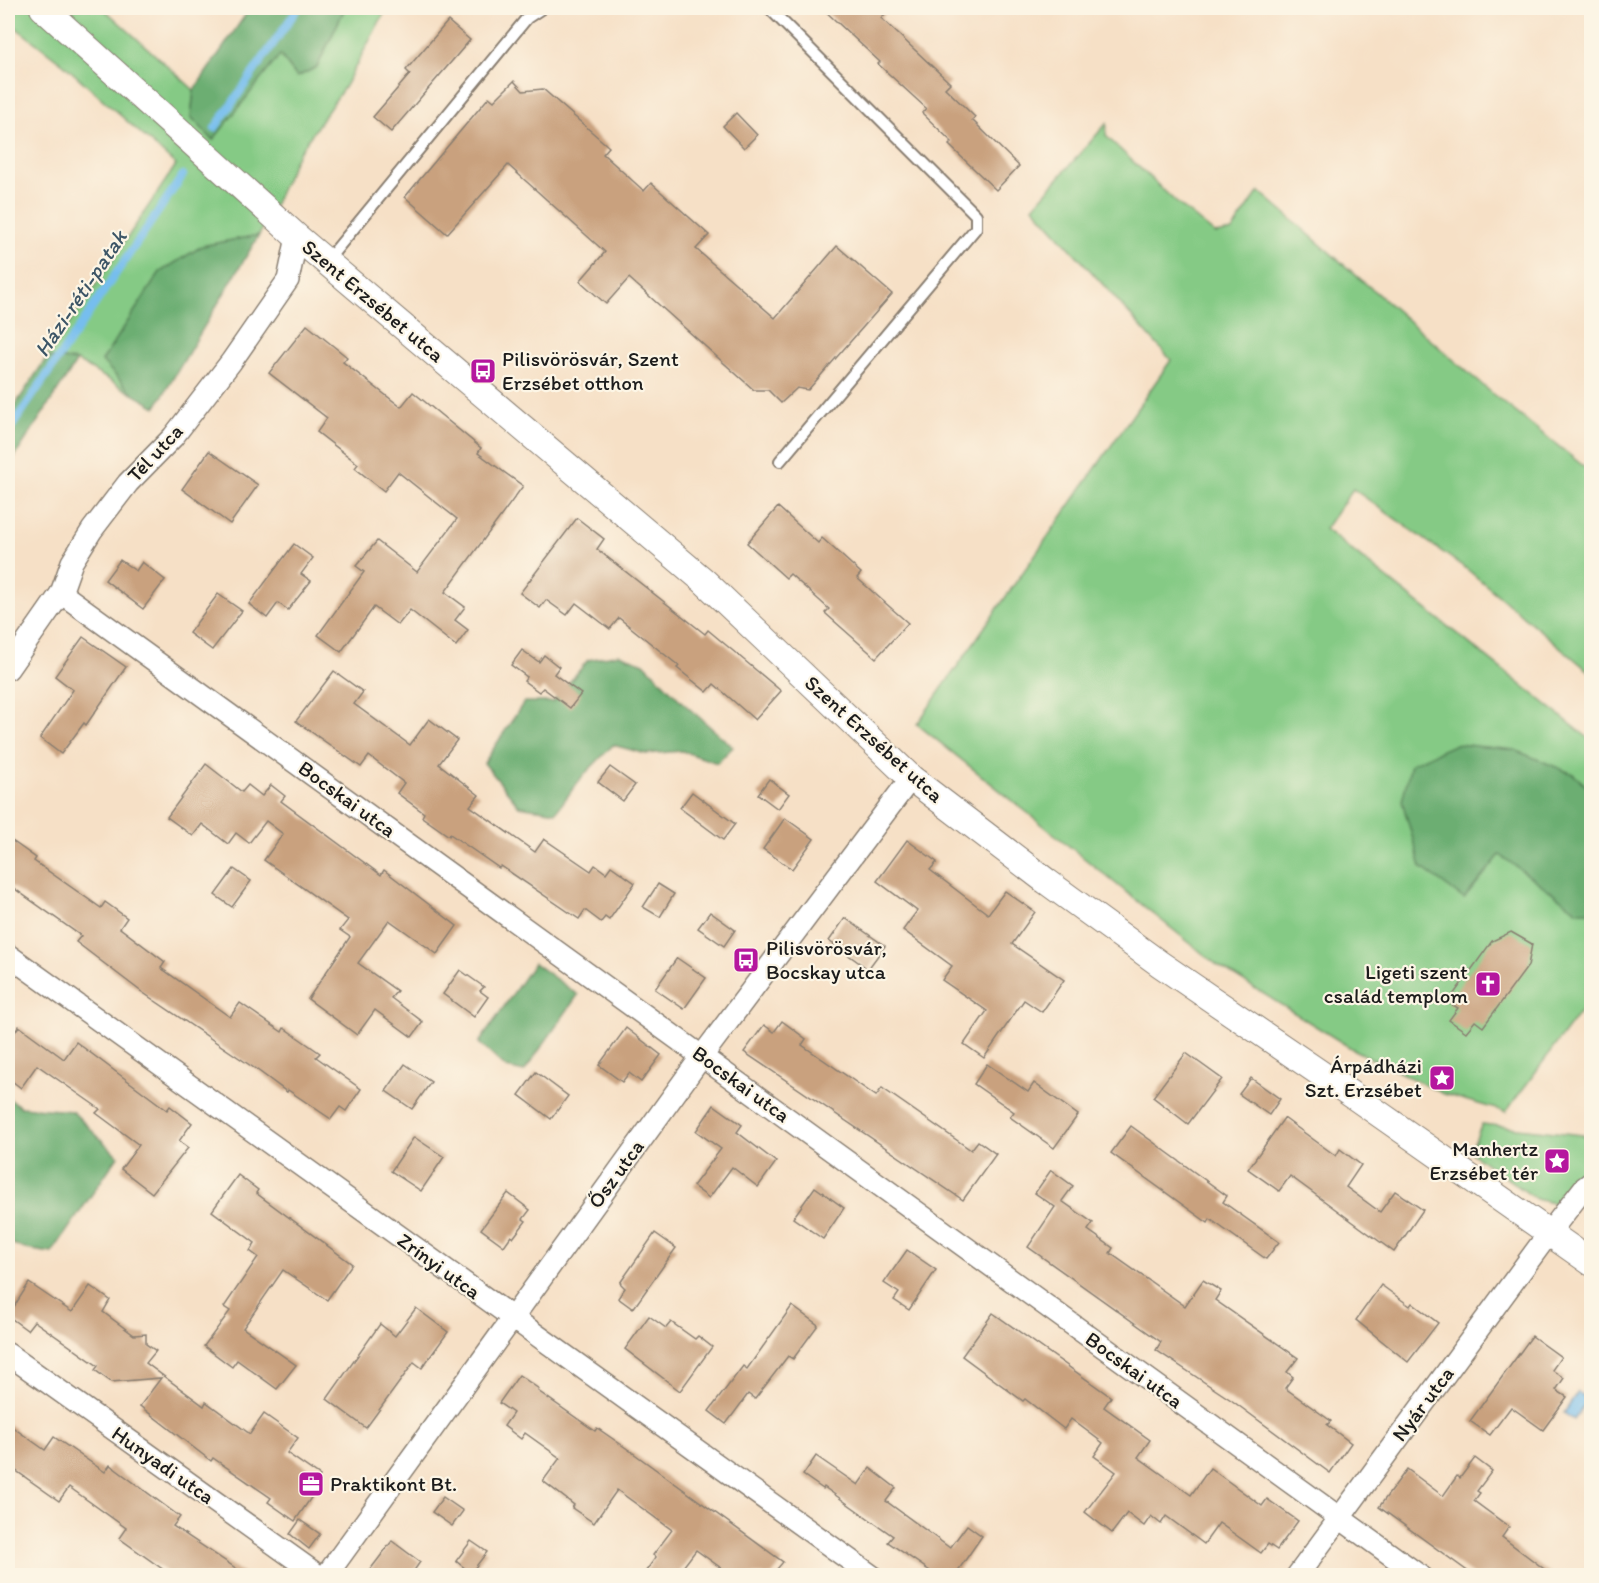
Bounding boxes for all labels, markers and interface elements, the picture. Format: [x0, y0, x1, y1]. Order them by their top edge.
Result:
water label: Házi-réti-patak [28, 223, 134, 362]
street label: Szent Erzsébet utca [297, 234, 450, 367]
place label: Pilisvörösvár, Szent Erzsébet otthon [502, 346, 679, 395]
bus stop icon: Pilisvörösvár, Szent Erzsébet otthon [468, 356, 498, 386]
street label: Tél utca [122, 419, 188, 487]
street label: Szent Erzsébet utca [800, 670, 949, 807]
street label: Bocskai utca [294, 755, 401, 842]
place label: Pilisvörösvár, Bocskay utca [766, 935, 887, 984]
bus stop icon: Pilisvörösvár, Bocskay utca [731, 945, 761, 975]
place label: Ligeti szent család templom [1324, 959, 1468, 1008]
church icon: Ligeti szent család templom [1473, 969, 1503, 999]
street label: Bocskai utca [688, 1040, 795, 1127]
place label: Árpádházi Szt. Erzsébet [1305, 1053, 1422, 1102]
place icon: Árpádházi Szt. Erzsébet [1427, 1063, 1457, 1093]
street label: Ősz utca [582, 1135, 649, 1213]
place label: Manhertz Erzsébet tér [1429, 1136, 1539, 1185]
place icon: Manhertz Erzsébet tér [1542, 1146, 1572, 1176]
street label: Zrínyi utca [393, 1227, 486, 1304]
street label: Bocskai utca [1081, 1326, 1188, 1413]
street label: Nyár utca [1386, 1361, 1459, 1446]
street label: Hunyadi utca [107, 1420, 219, 1509]
office icon: Praktikont Bt. [296, 1469, 326, 1499]
place label: Praktikont Bt. [330, 1471, 457, 1496]

